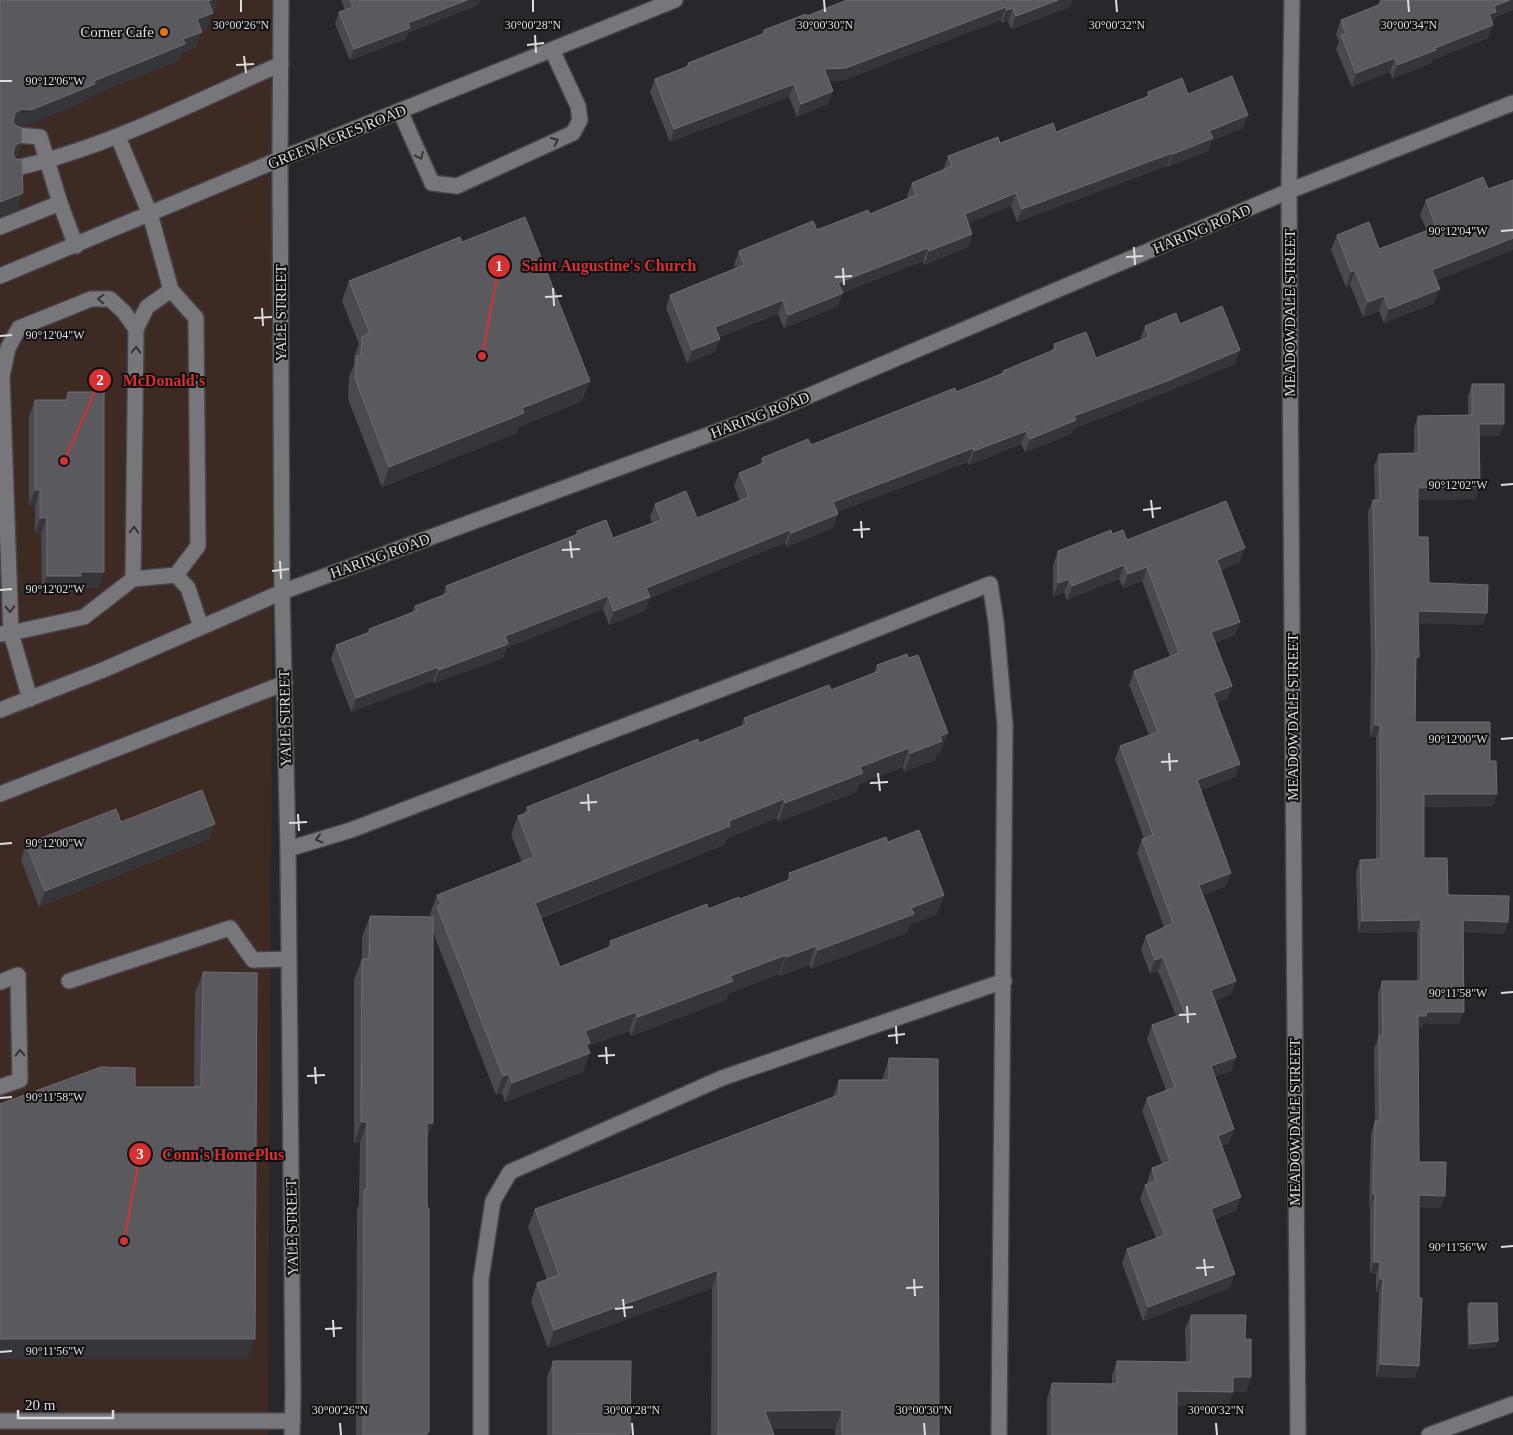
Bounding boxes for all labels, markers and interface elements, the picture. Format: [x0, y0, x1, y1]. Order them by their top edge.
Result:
text: 30°00'26"N [213, 18, 270, 32]
text: 30°00'28"N [505, 18, 562, 32]
text: 30°00'30"N [797, 18, 854, 32]
text: 30°00'32"N [1089, 18, 1146, 32]
text: 30°00'34"N [1381, 18, 1438, 32]
place label: Corner Cafe [80, 24, 154, 40]
marker: Corner Cafe [158, 26, 170, 38]
text: 90°12'06"W [25, 74, 85, 88]
street label: GREEN ACRES ROAD [266, 102, 409, 172]
one-way arrow [550, 137, 559, 147]
one-way arrow [414, 151, 424, 160]
street label: HARING ROAD [1151, 201, 1253, 257]
text: 90°12'04"W [1428, 224, 1488, 238]
street label: MEADOWDALE STREET [1282, 229, 1298, 397]
callout: Saint Augustine's Church [487, 250, 707, 281]
text: Saint Augustine's Church [522, 257, 697, 275]
text: 1 [495, 258, 503, 274]
street label: YALE STREET [273, 264, 289, 362]
one-way arrow [97, 294, 104, 304]
text: 90°12'04"W [25, 328, 85, 342]
one-way arrow [131, 346, 141, 354]
callout: McDonald's [88, 365, 215, 396]
text: 2 [96, 372, 104, 388]
text: McDonald's [123, 372, 205, 389]
street label: HARING ROAD [708, 389, 812, 441]
text: 90°12'02"W [1428, 478, 1488, 492]
one-way arrow [128, 526, 139, 534]
street label: HARING ROAD [328, 531, 432, 581]
text: 90°12'02"W [25, 582, 85, 596]
one-way arrow [4, 605, 15, 613]
street label: MEADOWDALE STREET [1285, 633, 1301, 801]
street label: YALE STREET [276, 669, 294, 767]
text: 90°12'00"W [1428, 732, 1488, 746]
one-way arrow [316, 834, 324, 844]
text: 90°12'00"W [25, 836, 85, 850]
text: 90°11'58"W [1429, 986, 1488, 1000]
street label: MEADOWDALE STREET [1287, 1038, 1303, 1206]
one-way arrow [14, 1048, 25, 1056]
text: 90°11'58"W [26, 1090, 85, 1104]
callout: Conn's HomePlus [127, 1139, 295, 1170]
text: 3 [136, 1146, 144, 1162]
text: Conn's HomePlus [162, 1146, 284, 1163]
street label: YALE STREET [283, 1178, 301, 1276]
text: 90°11'56"W [1429, 1240, 1488, 1254]
text: 90°11'56"W [26, 1344, 85, 1358]
scale bar [18, 1388, 112, 1420]
text: 20 m [25, 1397, 56, 1413]
text: 30°00'26"N [312, 1403, 369, 1417]
text: 30°00'28"N [604, 1403, 661, 1417]
text: 30°00'30"N [896, 1403, 953, 1417]
text: 30°00'32"N [1188, 1403, 1245, 1417]

